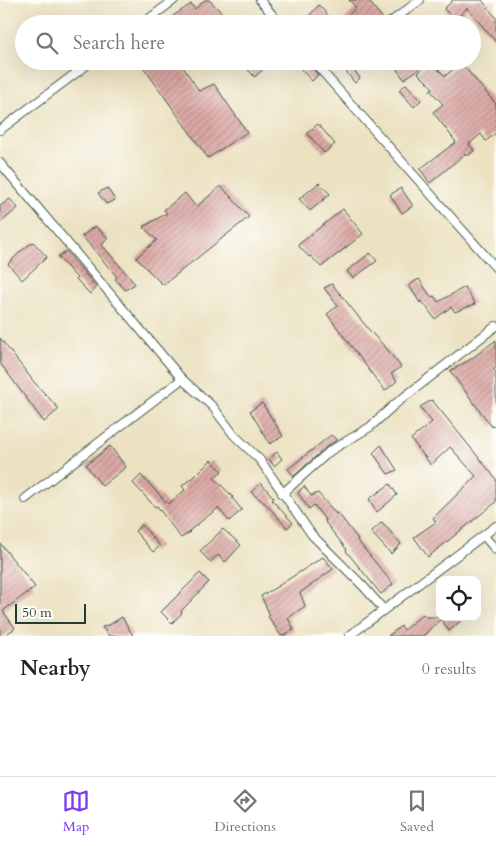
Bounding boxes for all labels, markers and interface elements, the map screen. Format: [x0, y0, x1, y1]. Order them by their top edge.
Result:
search box [15, 15, 481, 70]
icon: search [33, 29, 61, 57]
text: Search here [73, 30, 165, 56]
map controls [436, 576, 481, 621]
button: locate [436, 576, 481, 621]
scale bar [15, 601, 86, 624]
text: 50 m [22, 603, 52, 622]
text: Nearby [20, 654, 91, 683]
text: 0 results [422, 658, 476, 680]
tab: Map [62, 787, 90, 836]
tab: Directions [214, 787, 276, 836]
tab: Saved [400, 787, 434, 836]

